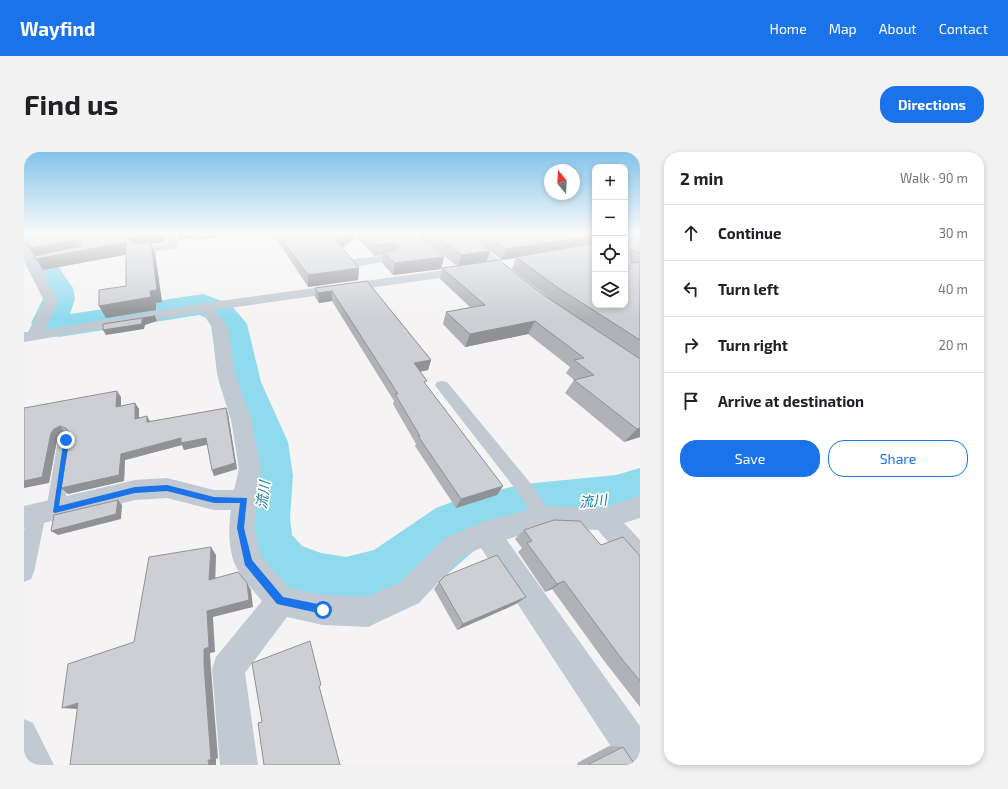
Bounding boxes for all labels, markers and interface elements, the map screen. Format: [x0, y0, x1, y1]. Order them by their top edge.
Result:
text: Wayfind [20, 17, 95, 40]
text: Home [770, 20, 807, 37]
text: Map [829, 20, 857, 37]
text: About [879, 20, 917, 37]
text: Contact [939, 20, 988, 37]
button: Directions [880, 86, 984, 123]
text: Find us [24, 87, 118, 121]
north arrow [544, 164, 580, 200]
map controls [592, 164, 628, 308]
button: + [592, 164, 628, 200]
text: 2 min [680, 168, 723, 188]
text: Walk · 90 m [900, 170, 968, 186]
button: − [592, 200, 628, 236]
icon: ahead [680, 222, 702, 244]
text: Continue [718, 224, 781, 242]
text: 30 m [939, 225, 968, 241]
button: locate [592, 236, 628, 272]
button: layers [592, 272, 628, 308]
icon: left [680, 278, 702, 300]
text: Turn left [718, 280, 779, 298]
text: 40 m [938, 281, 968, 297]
icon: right [680, 334, 702, 356]
text: Turn right [718, 336, 788, 354]
text: 20 m [939, 337, 968, 353]
icon: arrive [680, 390, 702, 412]
text: Arrive at destination [718, 392, 864, 410]
route end [57, 431, 75, 449]
button: Save [680, 440, 820, 477]
button: Share [828, 440, 968, 477]
water label: 流川 [252, 478, 273, 510]
water label: 流川 [578, 490, 610, 510]
route start [314, 601, 332, 619]

